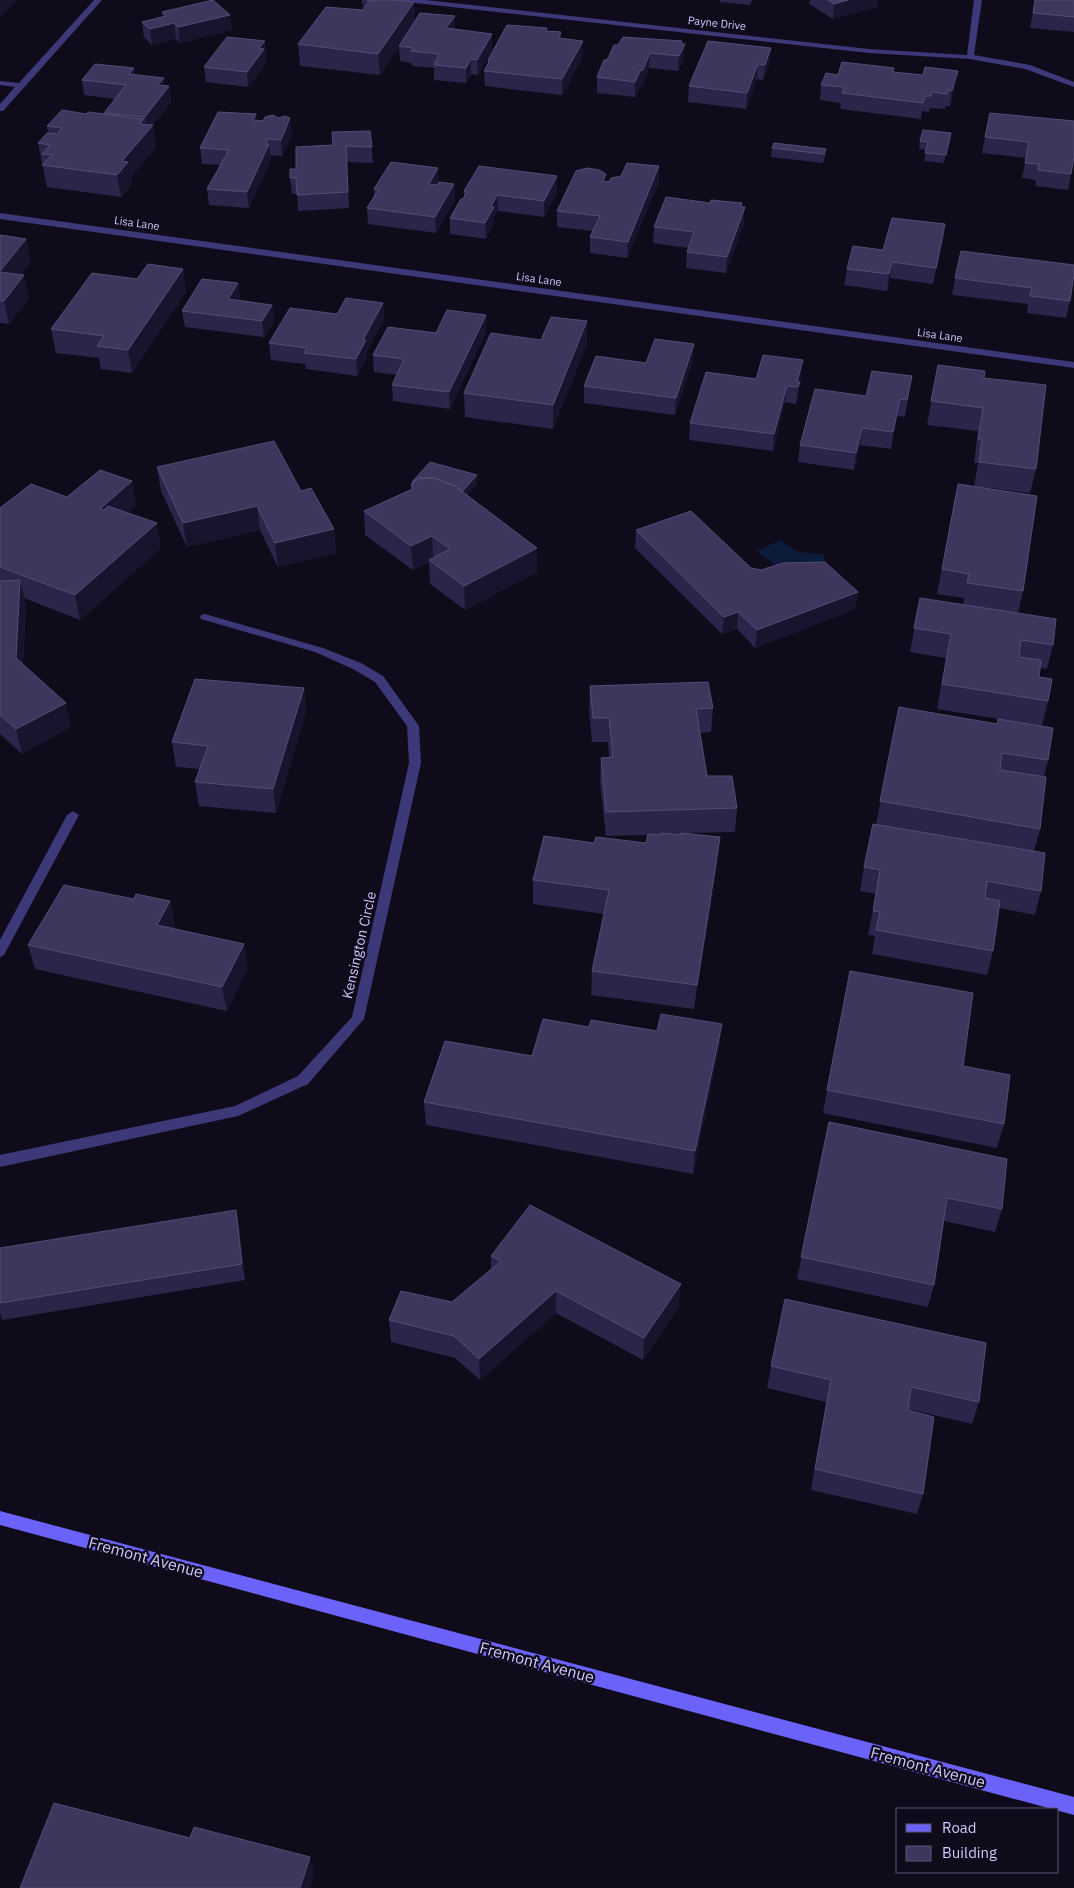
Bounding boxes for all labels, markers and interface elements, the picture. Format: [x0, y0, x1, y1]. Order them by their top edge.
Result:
street label: Payne Drive [687, 13, 747, 33]
street label: Lisa Lane [113, 213, 161, 233]
street label: Lisa Lane [515, 269, 563, 289]
street label: Lisa Lane [916, 325, 964, 345]
street label: Kensington Circle [338, 889, 380, 1000]
street label: Fremont Avenue [86, 1532, 206, 1582]
street label: Fremont Avenue [477, 1637, 597, 1687]
street label: Fremont Avenue [868, 1742, 988, 1792]
legend [896, 1808, 1059, 1873]
text: Road [942, 1818, 977, 1837]
text: Building [942, 1843, 997, 1862]

